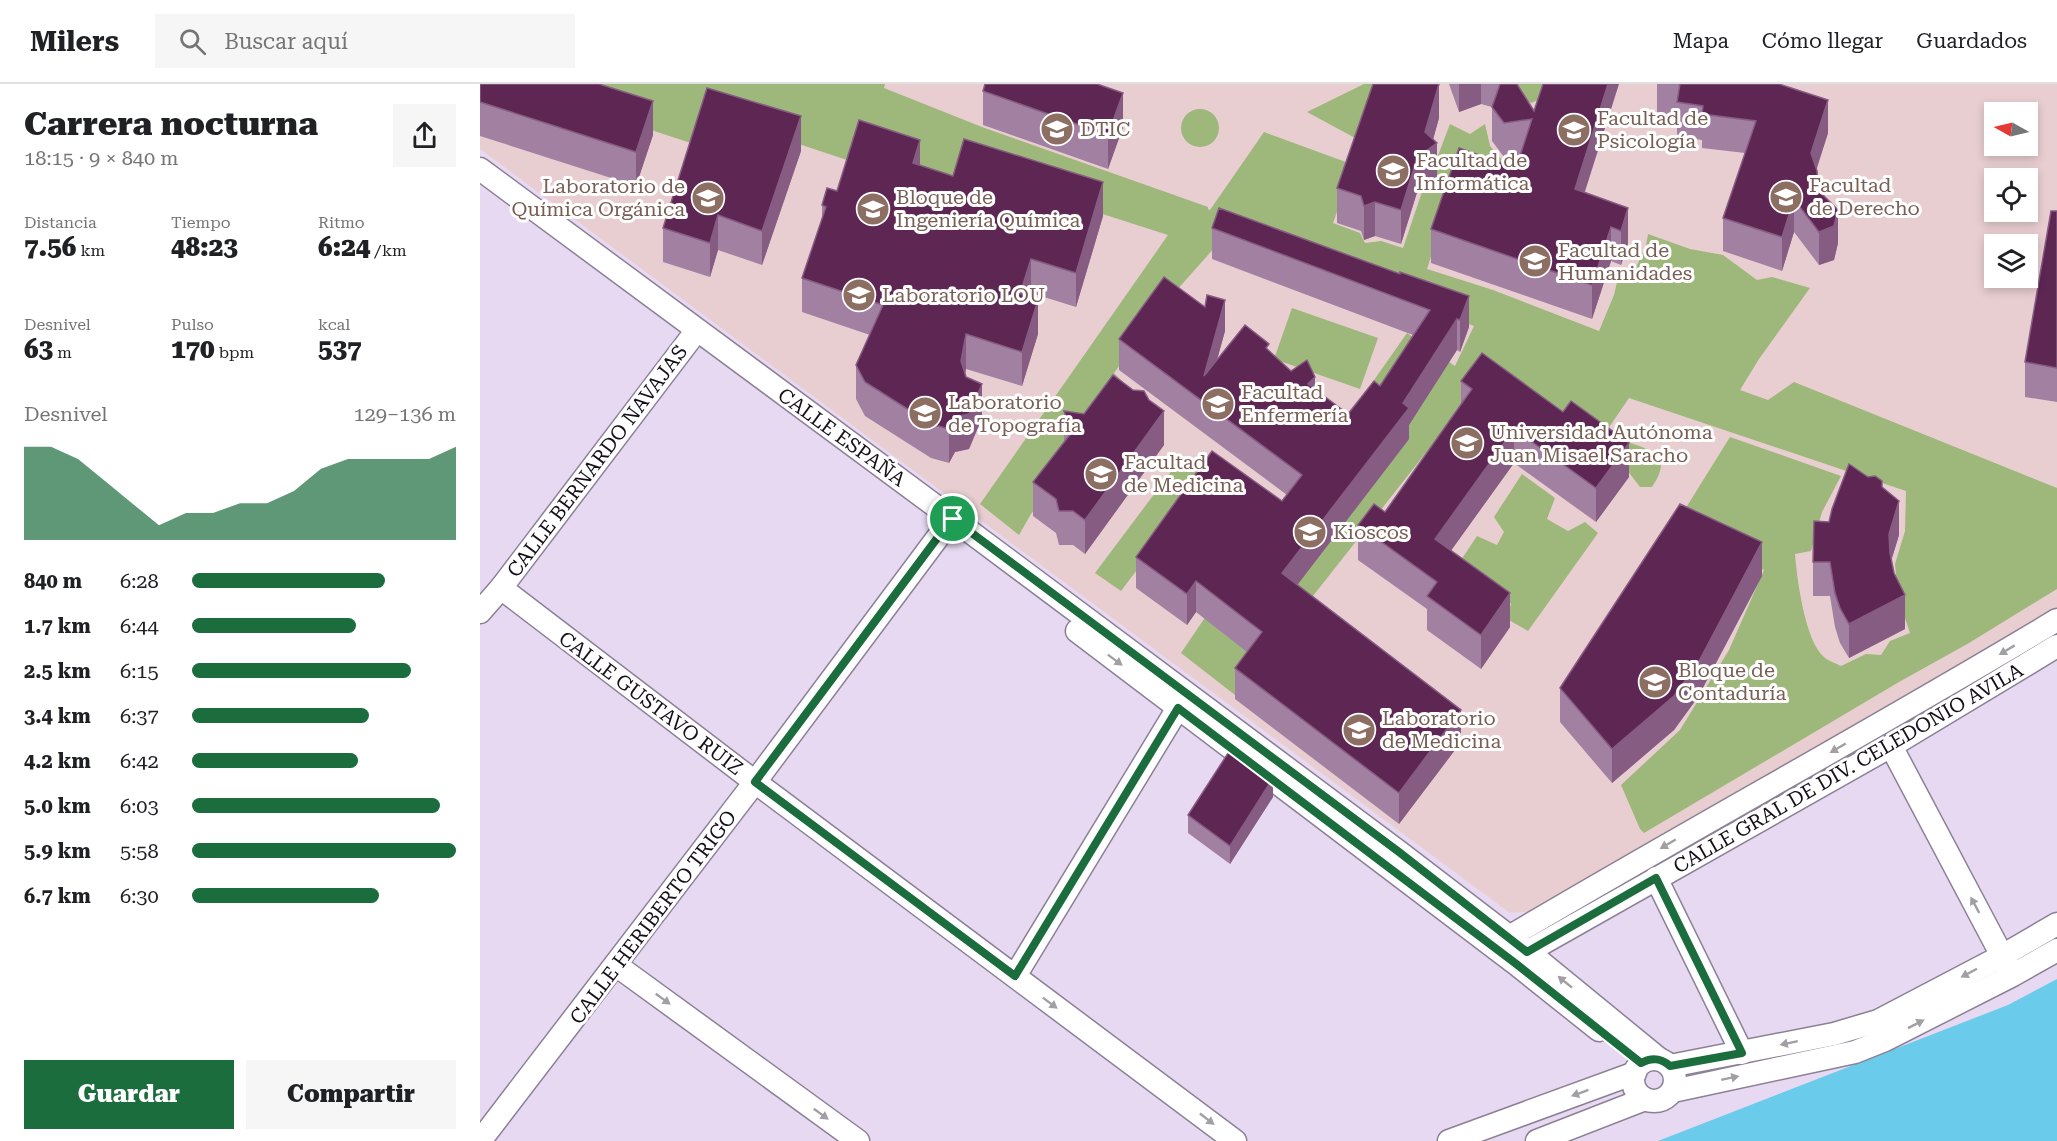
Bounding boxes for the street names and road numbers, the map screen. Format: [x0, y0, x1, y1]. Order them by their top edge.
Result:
street label: CALLE BERNARDO NAVAJAS [502, 340, 692, 582]
street label: CALLE ESPAÑA [773, 383, 911, 491]
street label: CALLE GUSTAVO RUIZ [554, 626, 748, 780]
street label: CALLE GRAL DE DIV. CELEDONIO AVILA [1669, 658, 2027, 878]
street label: CALLE HERIBERTO TRIGO [565, 805, 741, 1029]

